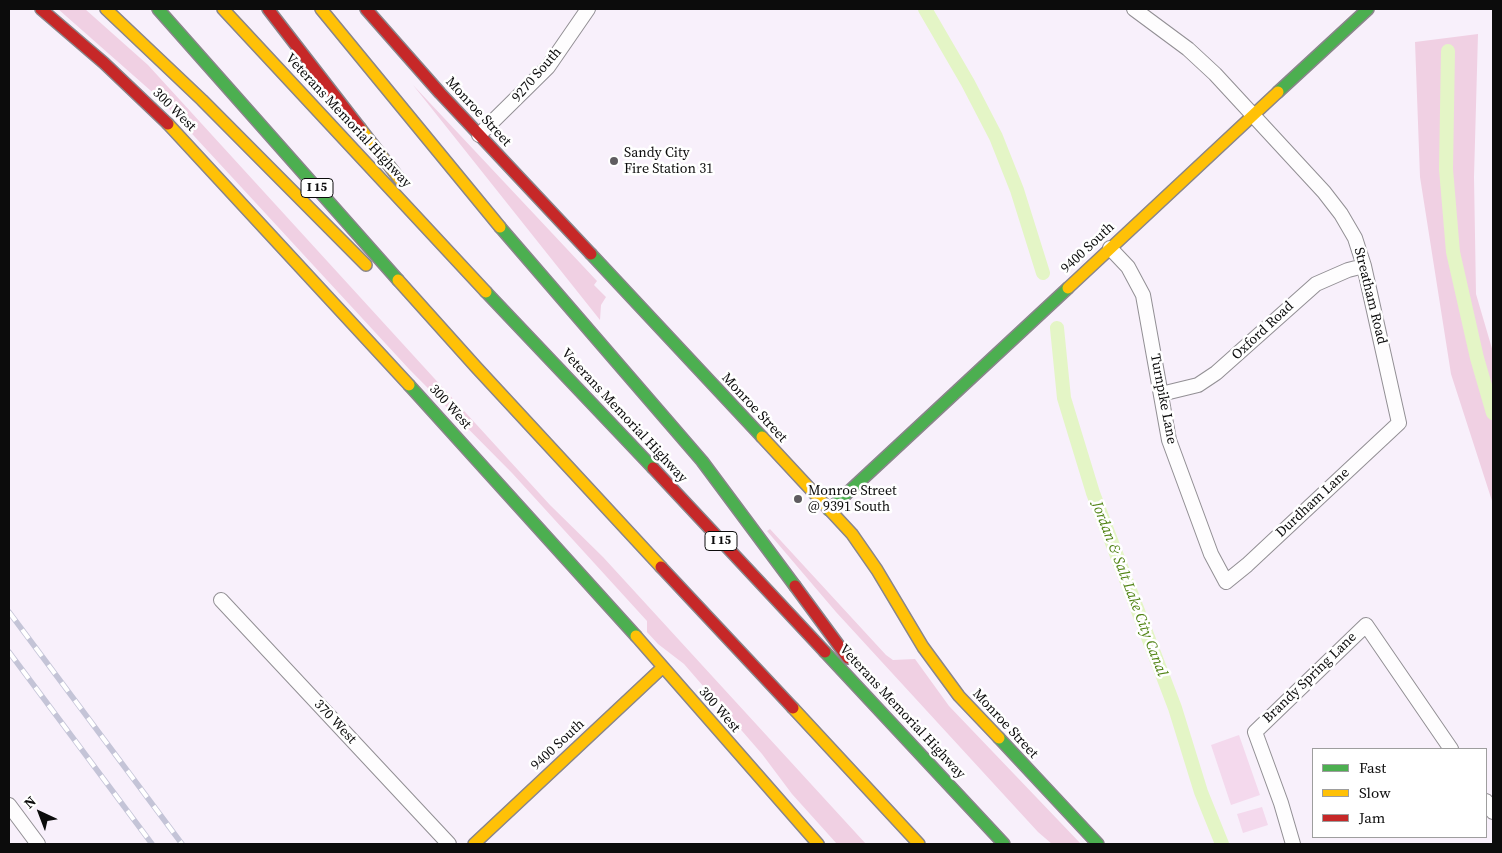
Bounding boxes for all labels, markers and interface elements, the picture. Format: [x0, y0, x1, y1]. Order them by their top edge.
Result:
street label: 9270 South [509, 44, 565, 106]
street label: Veterans Memorial Highway [281, 50, 415, 192]
street label: Monroe Street [442, 74, 514, 150]
street label: 300 West [149, 85, 199, 135]
place label: Sandy City Fire Station 31 [624, 145, 713, 178]
marker: Sandy City Fire Station 31 [608, 155, 620, 167]
road number: I 15 [301, 178, 333, 198]
street label: 9400 South [1058, 219, 1118, 277]
street label: Streatham Road [1350, 246, 1390, 346]
street label: Oxford Road [1229, 298, 1297, 364]
street label: Veterans Memorial Highway [557, 345, 691, 487]
street label: Turnpike Lane [1146, 352, 1180, 446]
street label: Monroe Street [718, 370, 790, 446]
street label: 300 West [426, 381, 474, 433]
street label: Durdham Lane [1273, 465, 1353, 541]
place label: Monroe Street @ 9391 South [808, 483, 897, 516]
marker: Monroe Street @ 9391 South [792, 493, 804, 505]
water label: Jordan & Salt Lake City Canal [1087, 499, 1171, 679]
road number: I 15 [705, 532, 737, 550]
street label: Brandy Spring Lane [1260, 629, 1360, 727]
street label: Veterans Memorial Highway [835, 641, 969, 783]
street label: 300 West [695, 684, 743, 736]
street label: Monroe Street [969, 686, 1041, 762]
street label: 370 West [310, 696, 360, 748]
street label: 9400 South [528, 716, 588, 774]
legend [1312, 748, 1487, 838]
text: Fast [1359, 757, 1386, 778]
text: Slow [1359, 782, 1391, 803]
north arrow [15, 788, 65, 838]
text: N [19, 791, 40, 813]
text: Jam [1359, 807, 1385, 828]

